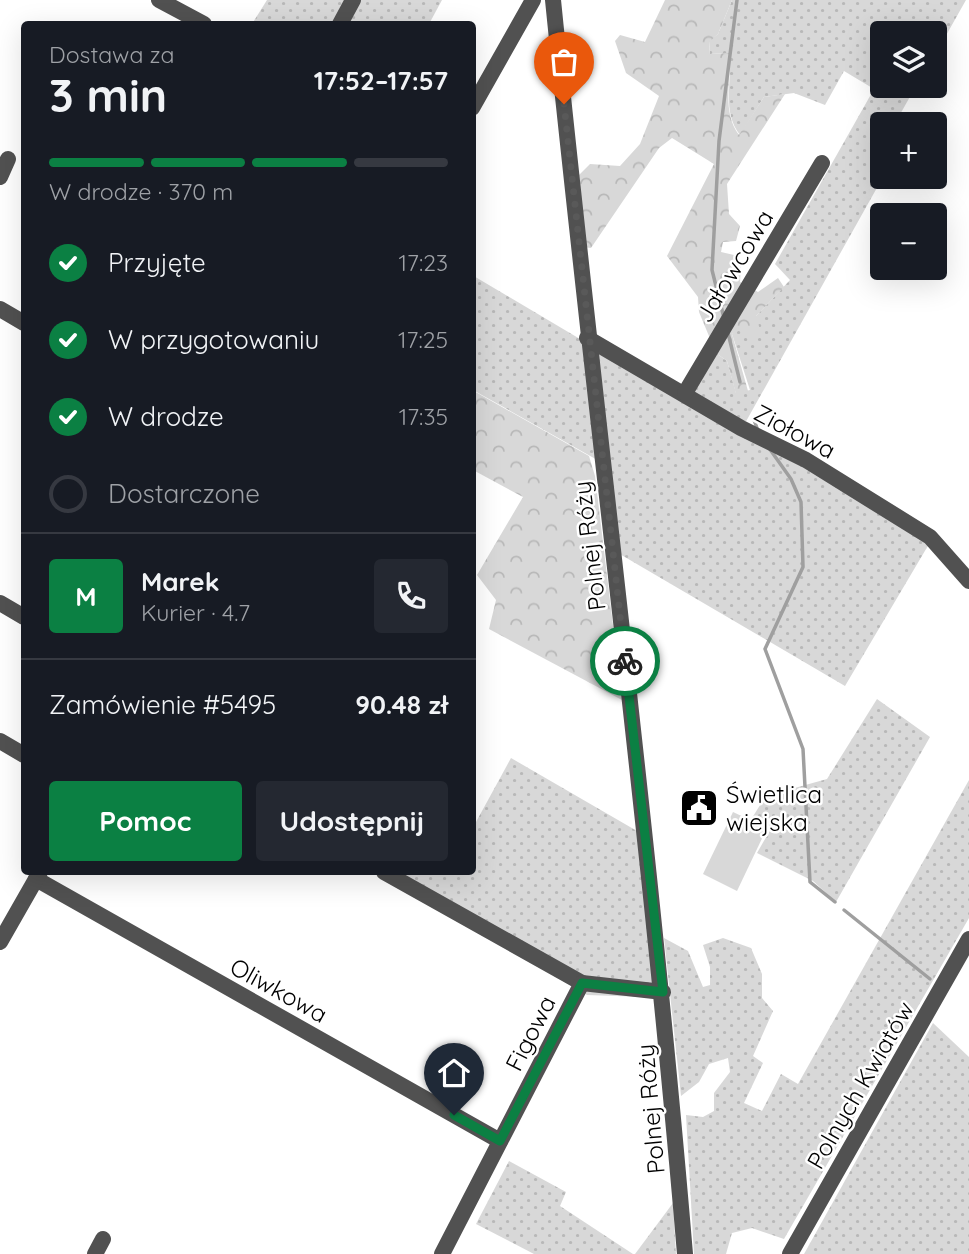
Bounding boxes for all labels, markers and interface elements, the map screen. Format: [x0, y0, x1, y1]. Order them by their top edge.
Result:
map controls [870, 21, 947, 280]
button: layers [870, 21, 947, 98]
pin [534, 32, 594, 104]
text: Dostawa za [49, 40, 175, 69]
icon: bag [545, 43, 583, 81]
text: 17:52–17:57 [314, 64, 448, 97]
text: 3 min [49, 66, 167, 124]
button: + [870, 112, 947, 189]
text: W drodze · 370 m [49, 177, 233, 206]
button: − [870, 203, 947, 280]
street label: Jałowcowa [689, 204, 779, 328]
icon: check [49, 244, 87, 282]
text: Przyjęte [108, 246, 206, 279]
text: 17:23 [399, 248, 448, 277]
icon: check [49, 321, 87, 359]
text: W przygotowaniu [108, 323, 319, 356]
text: 17:25 [398, 325, 448, 354]
street label: Ziołowa [749, 397, 841, 465]
icon: check [49, 398, 87, 436]
text: W drodze [108, 400, 224, 433]
text: 17:35 [399, 402, 448, 431]
text: Dostarczone [108, 477, 260, 510]
street label: Polnej Róży [566, 480, 612, 612]
button: phone [374, 559, 448, 633]
text: Marek [141, 565, 219, 598]
text: M [75, 580, 97, 613]
text: Kurier · 4.7 [141, 598, 250, 627]
courier [590, 626, 660, 696]
icon: bike [606, 642, 644, 680]
text: Zamówienie #5495 [49, 688, 276, 721]
text: 90.48 zł [355, 688, 448, 721]
place label: Świetlica wiejska [726, 779, 822, 837]
button: Pomoc [49, 781, 242, 861]
button: Udostępnij [256, 781, 448, 861]
public building icon: Świetlica wiejska [678, 787, 720, 829]
street label: Oliwkowa [225, 951, 333, 1029]
street label: Figowa [498, 990, 562, 1076]
street label: Polnych Kwiatów [800, 996, 920, 1174]
pin [424, 1043, 484, 1115]
street label: Polnej Róży [629, 1043, 671, 1175]
icon: home [435, 1054, 473, 1092]

